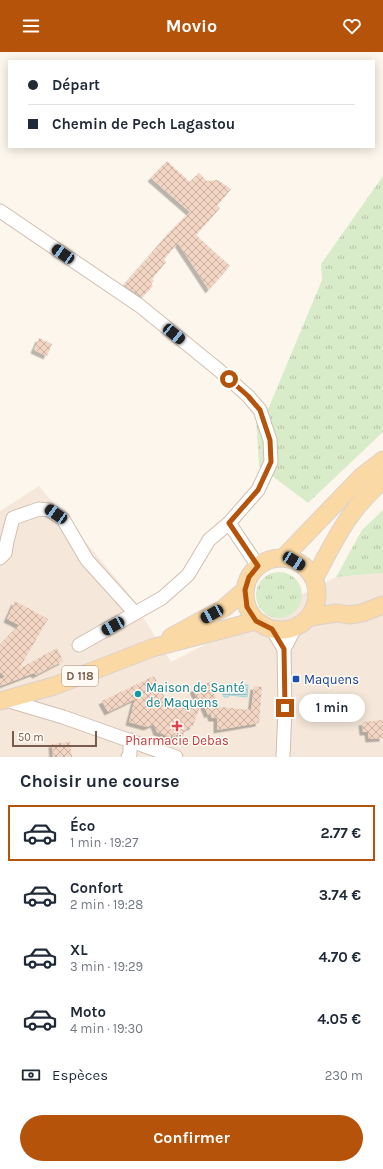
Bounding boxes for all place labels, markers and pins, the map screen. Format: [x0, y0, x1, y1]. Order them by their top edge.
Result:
place label: Maquens [304, 672, 359, 688]
marker: Maquens [291, 674, 301, 684]
place label: Maison de Santé de Maquens [146, 680, 245, 711]
marker: Maison de Santé de Maquens [133, 689, 143, 699]
marker: Pharmacie Debas [172, 721, 182, 731]
place label: Pharmacie Debas [125, 733, 229, 748]

